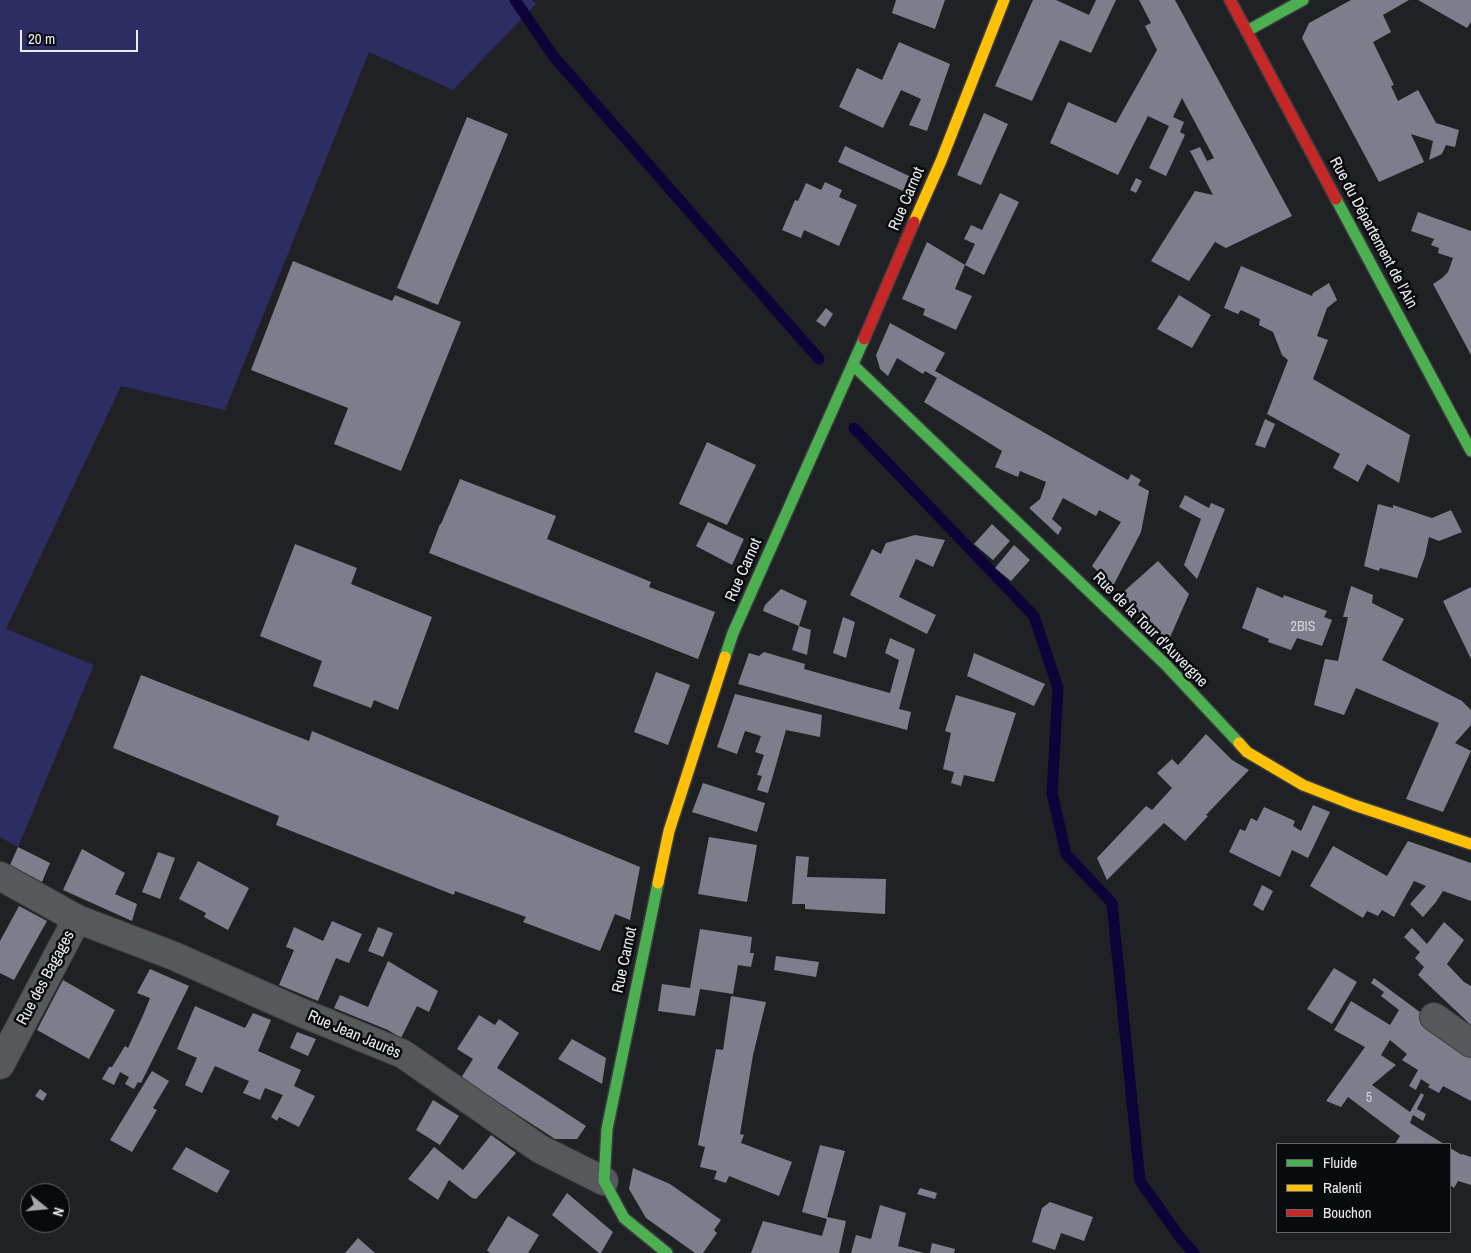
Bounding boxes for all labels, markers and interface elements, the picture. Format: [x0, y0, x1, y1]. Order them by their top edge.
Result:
scale bar [22, 20, 140, 52]
text: 20 m [28, 28, 55, 49]
street label: Rue du Département de l'Ain [1325, 154, 1421, 312]
street label: Rue Carnot [885, 164, 929, 234]
street label: Rue Carnot [722, 535, 766, 605]
street label: Rue de la Tour d'Auvergne [1088, 568, 1212, 692]
house number: 2BIS [1291, 619, 1315, 635]
street label: Rue Carnot [609, 925, 641, 995]
street label: Rue des Bagages [13, 927, 79, 1029]
street label: Rue Jean Jaurès [305, 1007, 403, 1063]
house number: 5 [1366, 1090, 1372, 1106]
legend [1276, 1143, 1451, 1233]
text: Fluide [1323, 1152, 1357, 1173]
text: Ralenti [1323, 1177, 1362, 1198]
north arrow [20, 1183, 70, 1233]
text: Bouchon [1323, 1202, 1372, 1223]
text: N [49, 1205, 68, 1219]

